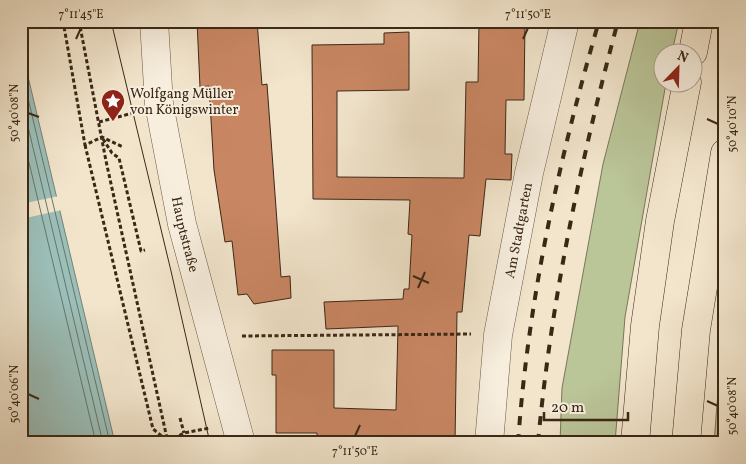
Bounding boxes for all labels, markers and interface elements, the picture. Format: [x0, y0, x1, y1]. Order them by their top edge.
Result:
text: 7°11'45"E [59, 7, 103, 23]
text: 7°11'50"E [505, 7, 551, 23]
north arrow [654, 42, 704, 92]
text: N [674, 47, 691, 68]
text: 50°40'08"N [7, 84, 23, 142]
place label: Wolfgang Müller von Königswinter [130, 85, 238, 120]
place icon: Wolfgang Müller von Königswinter [100, 88, 126, 122]
text: 50°40'10"N [725, 95, 741, 152]
street label: Am Stadtgarten [501, 181, 538, 280]
street label: Hauptstraße [166, 195, 203, 275]
text: 50°40'06"N [7, 365, 23, 423]
text: 50°40'08"N [725, 377, 741, 435]
scale bar [544, 389, 627, 421]
text: 20 m [551, 398, 584, 419]
text: 7°11'50"E [332, 444, 378, 460]

